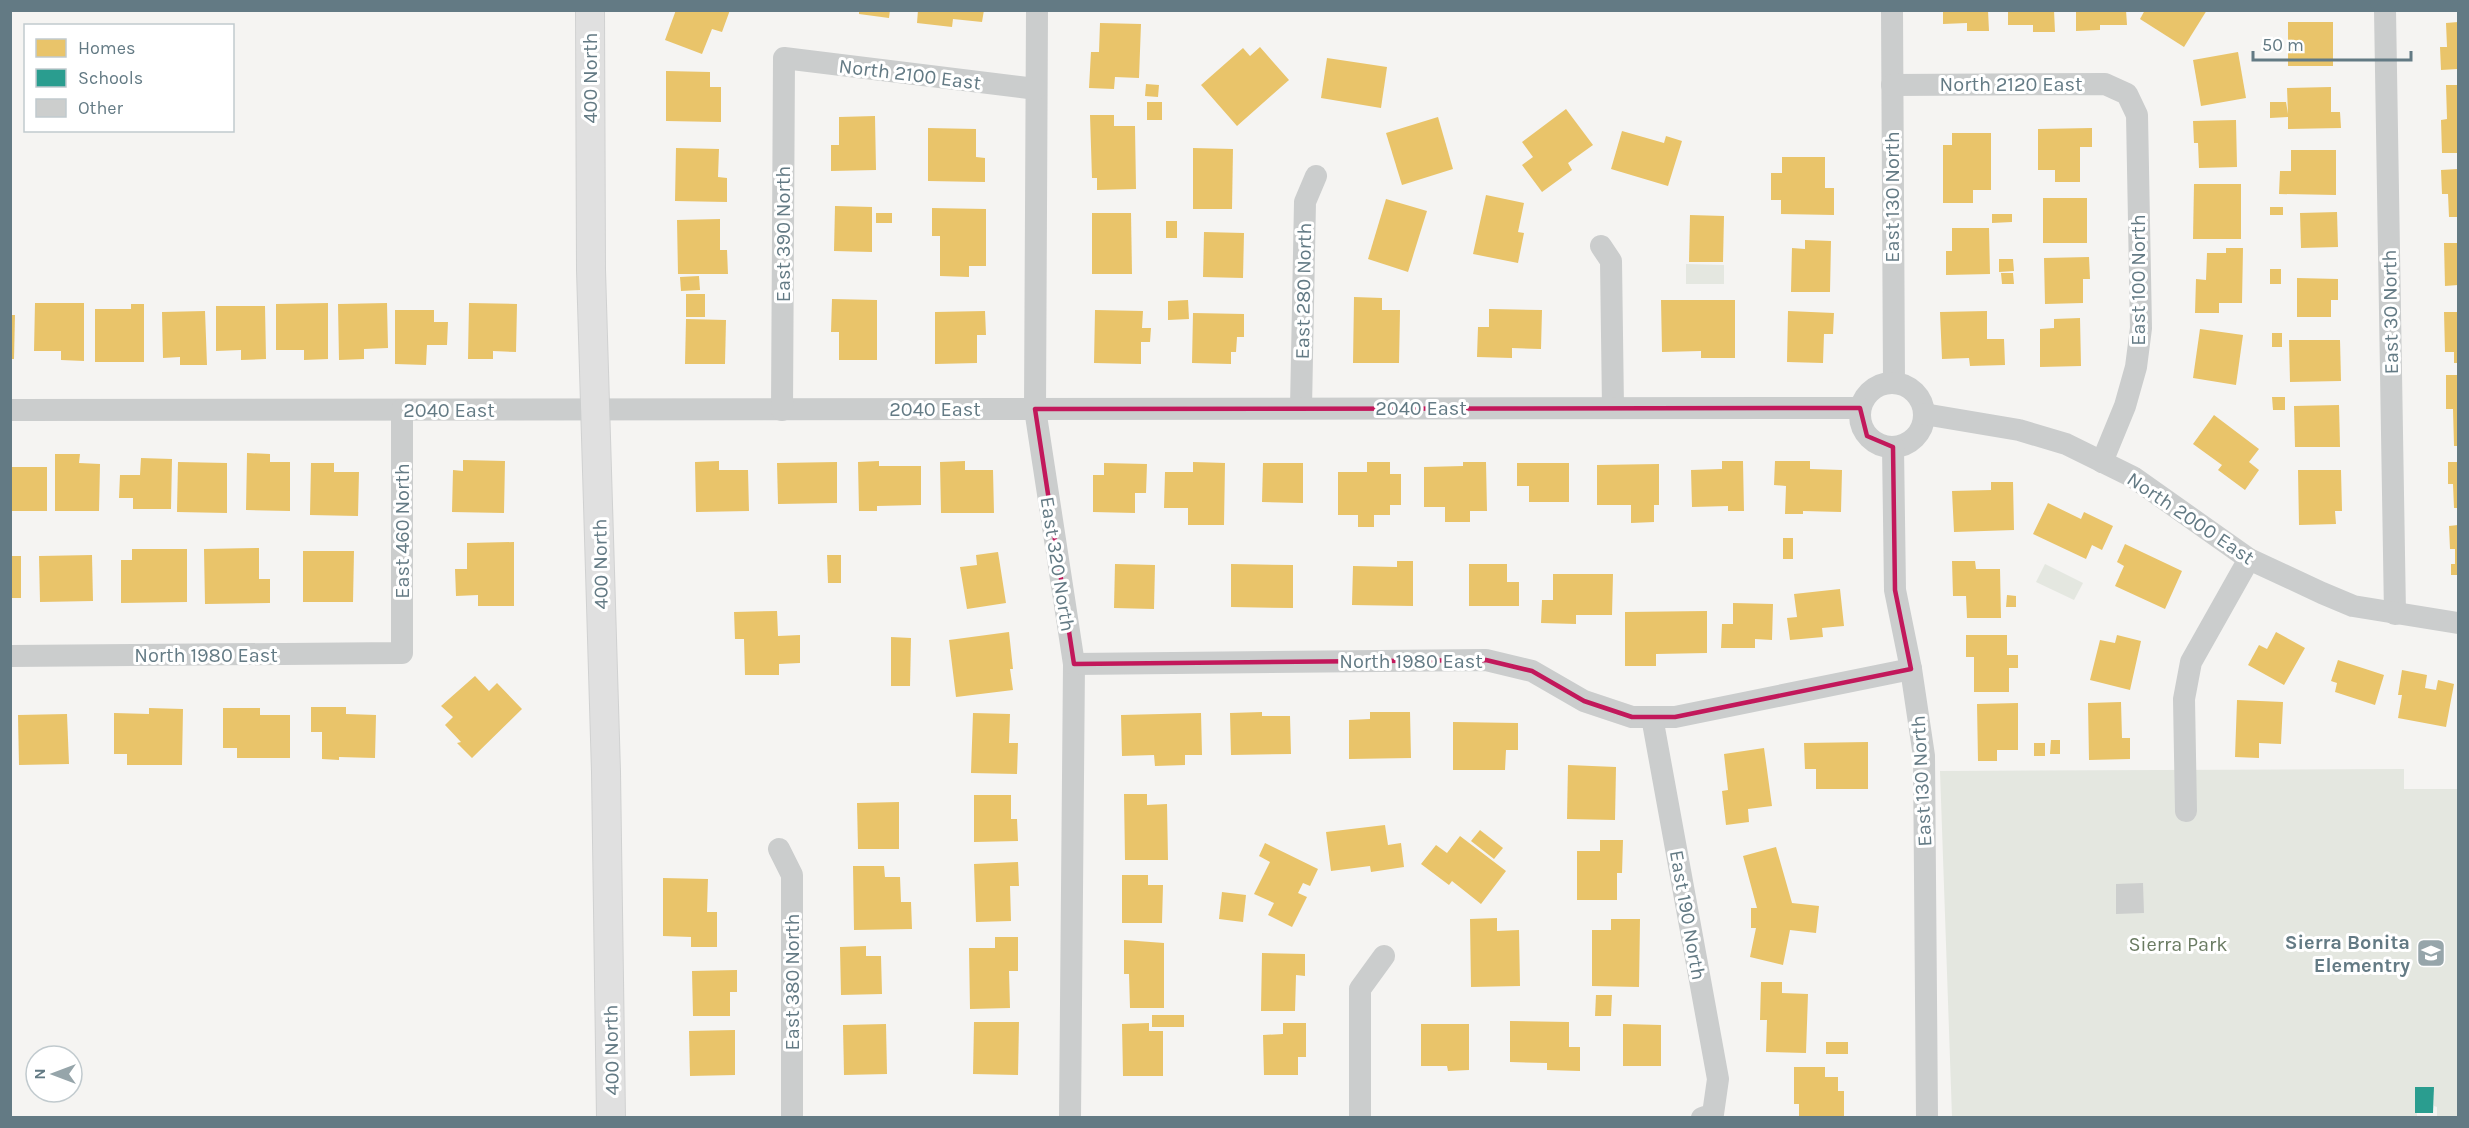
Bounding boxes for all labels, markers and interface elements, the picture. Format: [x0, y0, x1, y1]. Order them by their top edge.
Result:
legend [24, 24, 234, 132]
scale bar [2253, 24, 2410, 62]
street label: 400 North [579, 32, 602, 124]
text: 50 m [2262, 34, 2304, 56]
text: Homes [78, 37, 135, 59]
street label: North 2100 East [837, 54, 983, 95]
text: Schools [78, 67, 143, 89]
street label: North 2120 East [1940, 73, 2083, 96]
text: Other [78, 97, 123, 119]
street label: East 130 North [1881, 131, 1904, 263]
street label: East 390 North [772, 166, 795, 302]
street label: East 100 North [2127, 214, 2150, 346]
street label: East 280 North [1291, 222, 1316, 360]
street label: East 30 North [2378, 249, 2403, 375]
street label: 2040 East [1375, 397, 1467, 420]
street label: 2040 East [889, 398, 981, 421]
street label: 2040 East [403, 399, 495, 422]
street label: East 460 North [391, 463, 414, 599]
street label: North 2000 East [2123, 467, 2259, 570]
street label: East 320 North [1035, 495, 1080, 633]
street label: 400 North [588, 518, 613, 610]
street label: North 1980 East [134, 644, 278, 667]
street label: North 1980 East [1339, 650, 1483, 673]
street label: East 130 North [1907, 715, 1936, 847]
street label: East 190 North [1665, 848, 1710, 982]
street label: East 380 North [781, 913, 804, 1051]
place label: Sierra Bonita Elementry [2285, 931, 2410, 977]
park label: Sierra Park [2128, 933, 2228, 956]
school or university icon: Sierra Bonita Elementry [2415, 937, 2447, 969]
street label: 400 North [599, 1004, 624, 1096]
north arrow [24, 1044, 84, 1104]
text: N [30, 1068, 49, 1080]

